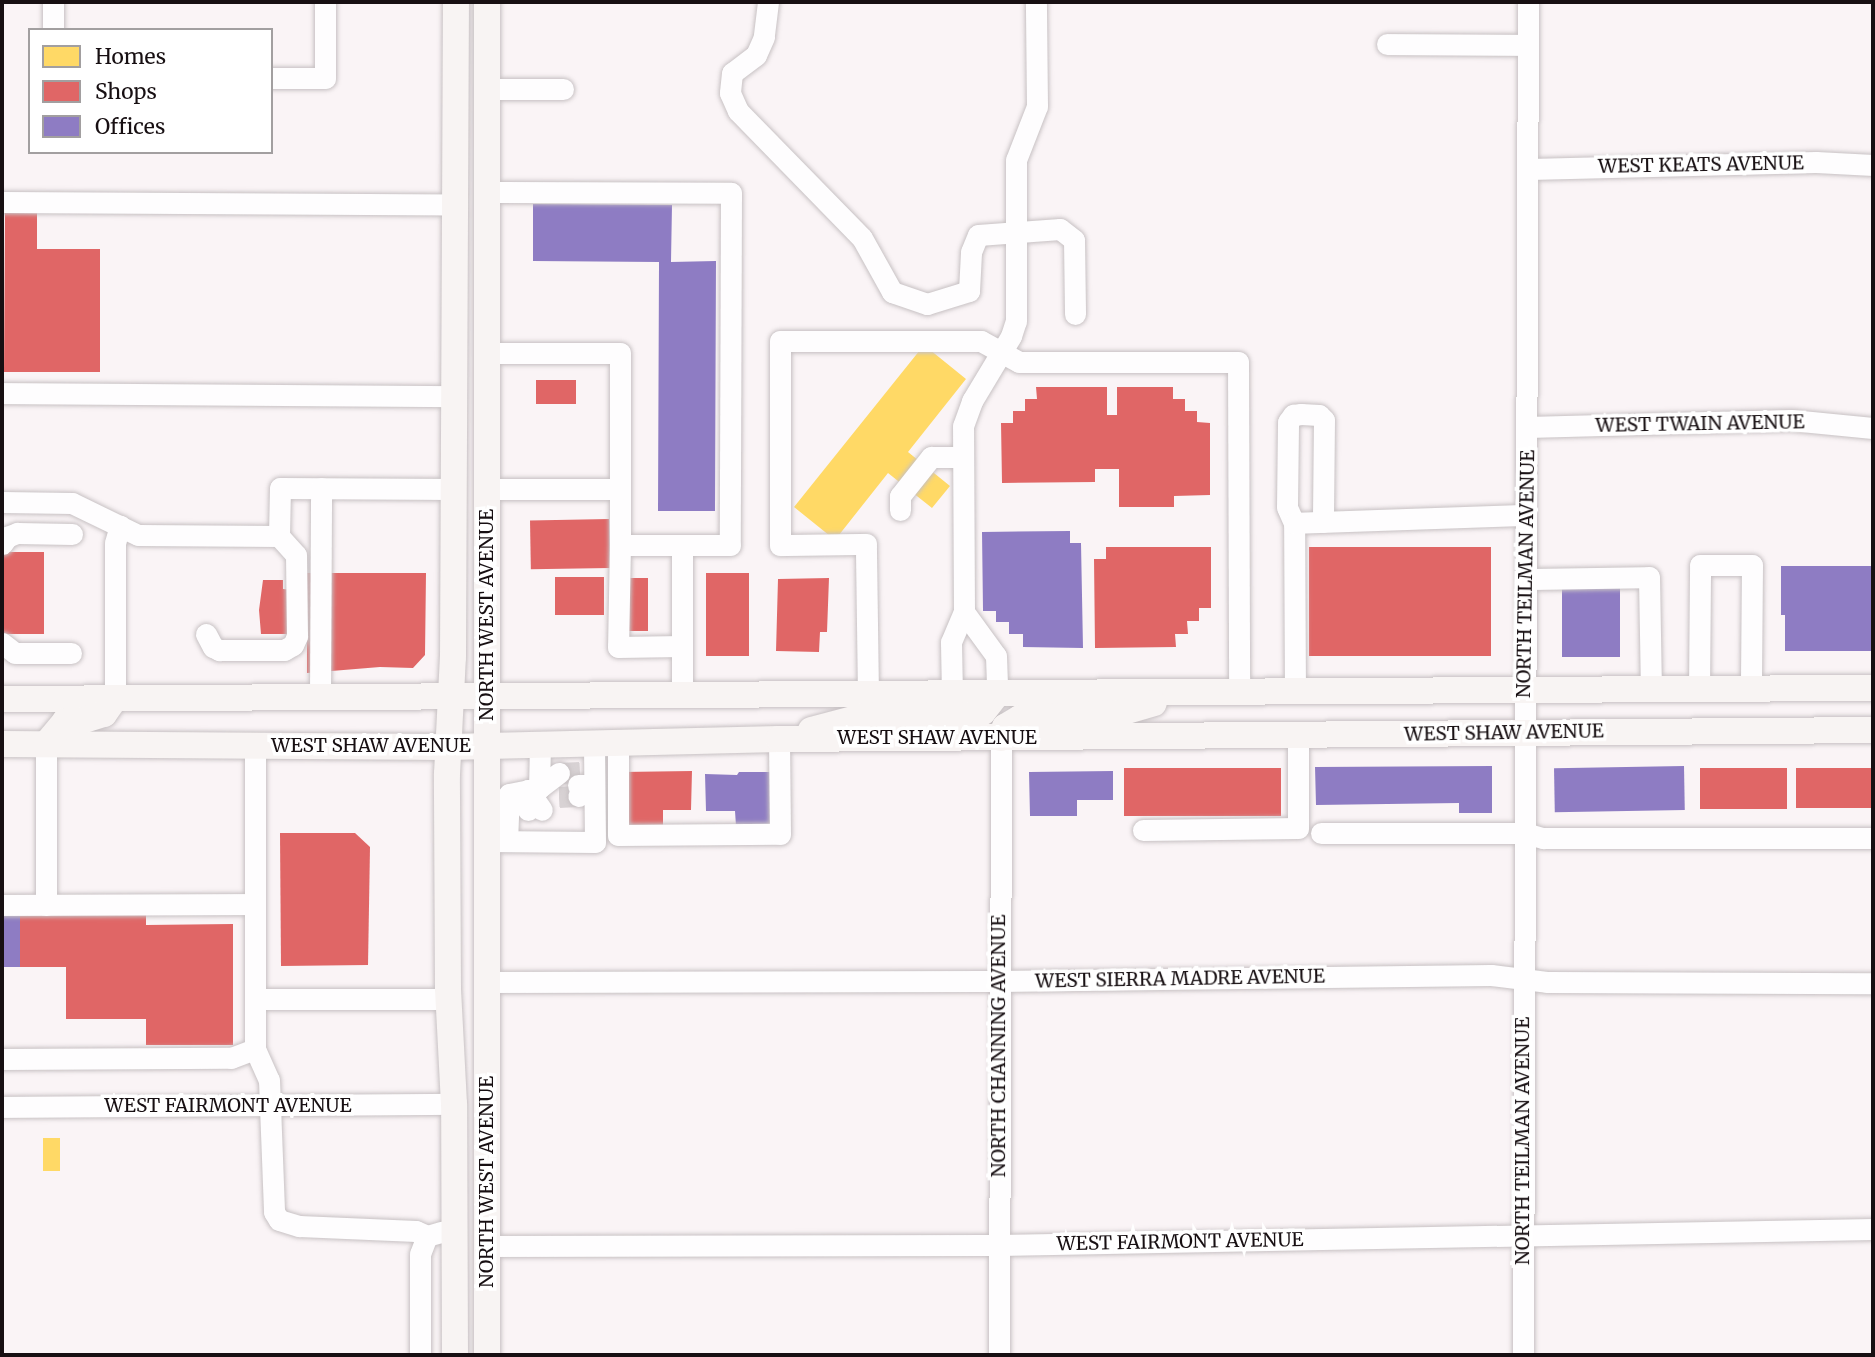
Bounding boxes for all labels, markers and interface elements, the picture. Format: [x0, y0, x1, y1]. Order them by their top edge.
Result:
legend [28, 28, 273, 154]
text: Homes [95, 43, 166, 70]
text: Shops [95, 78, 157, 105]
text: Offices [95, 113, 165, 140]
street label: WEST KEATS AVENUE [1598, 152, 1804, 178]
street label: WEST TWAIN AVENUE [1595, 411, 1805, 437]
street label: NORTH TEILMAN AVENUE [1512, 450, 1540, 698]
street label: NORTH WEST AVENUE [476, 509, 498, 721]
street label: WEST SHAW AVENUE [1404, 720, 1604, 746]
street label: WEST SHAW AVENUE [837, 727, 1037, 749]
street label: WEST SHAW AVENUE [271, 735, 471, 757]
street label: NORTH CHANNING AVENUE [988, 915, 1010, 1177]
street label: WEST SIERRA MADRE AVENUE [1035, 965, 1325, 993]
street label: NORTH TEILMAN AVENUE [1512, 1017, 1534, 1265]
street label: NORTH WEST AVENUE [476, 1076, 498, 1288]
street label: WEST FAIRMONT AVENUE [105, 1095, 351, 1117]
street label: WEST FAIRMONT AVENUE [1056, 1228, 1304, 1256]

